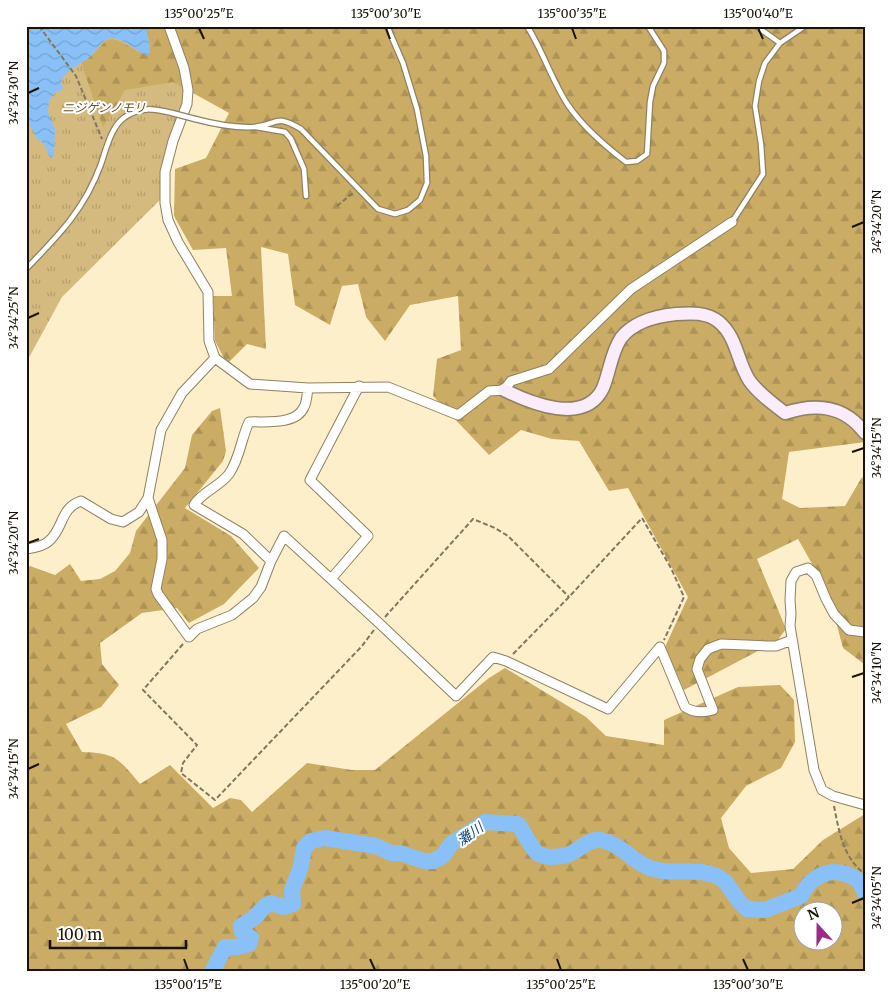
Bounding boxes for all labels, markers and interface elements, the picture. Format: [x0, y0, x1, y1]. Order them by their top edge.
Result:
text: 135°00'25"E [165, 6, 234, 21]
text: 135°00'30"E [351, 6, 421, 21]
text: 135°00'35"E [538, 6, 607, 21]
text: 135°00'40"E [723, 6, 793, 21]
text: 34°34'30"N [6, 60, 21, 125]
park label: ニジゲンノモリ [62, 100, 146, 115]
text: 34°34'20"N [869, 189, 884, 254]
text: 34°34'25"N [6, 286, 21, 349]
text: 34°34'15"N [869, 417, 884, 479]
text: 34°34'20"N [6, 510, 21, 575]
text: 34°34'10"N [869, 641, 884, 704]
text: 34°34'15"N [6, 738, 21, 800]
water label: 灘川 [453, 817, 488, 850]
text: 34°34'05"N [869, 866, 884, 930]
north arrow [794, 900, 844, 950]
text: N [805, 903, 822, 924]
scale bar [50, 918, 186, 950]
text: 100 m [58, 925, 102, 944]
text: 135°00'15"E [154, 977, 222, 992]
text: 135°00'20"E [340, 977, 410, 992]
text: 135°00'25"E [527, 977, 596, 992]
text: 135°00'30"E [713, 977, 783, 992]

